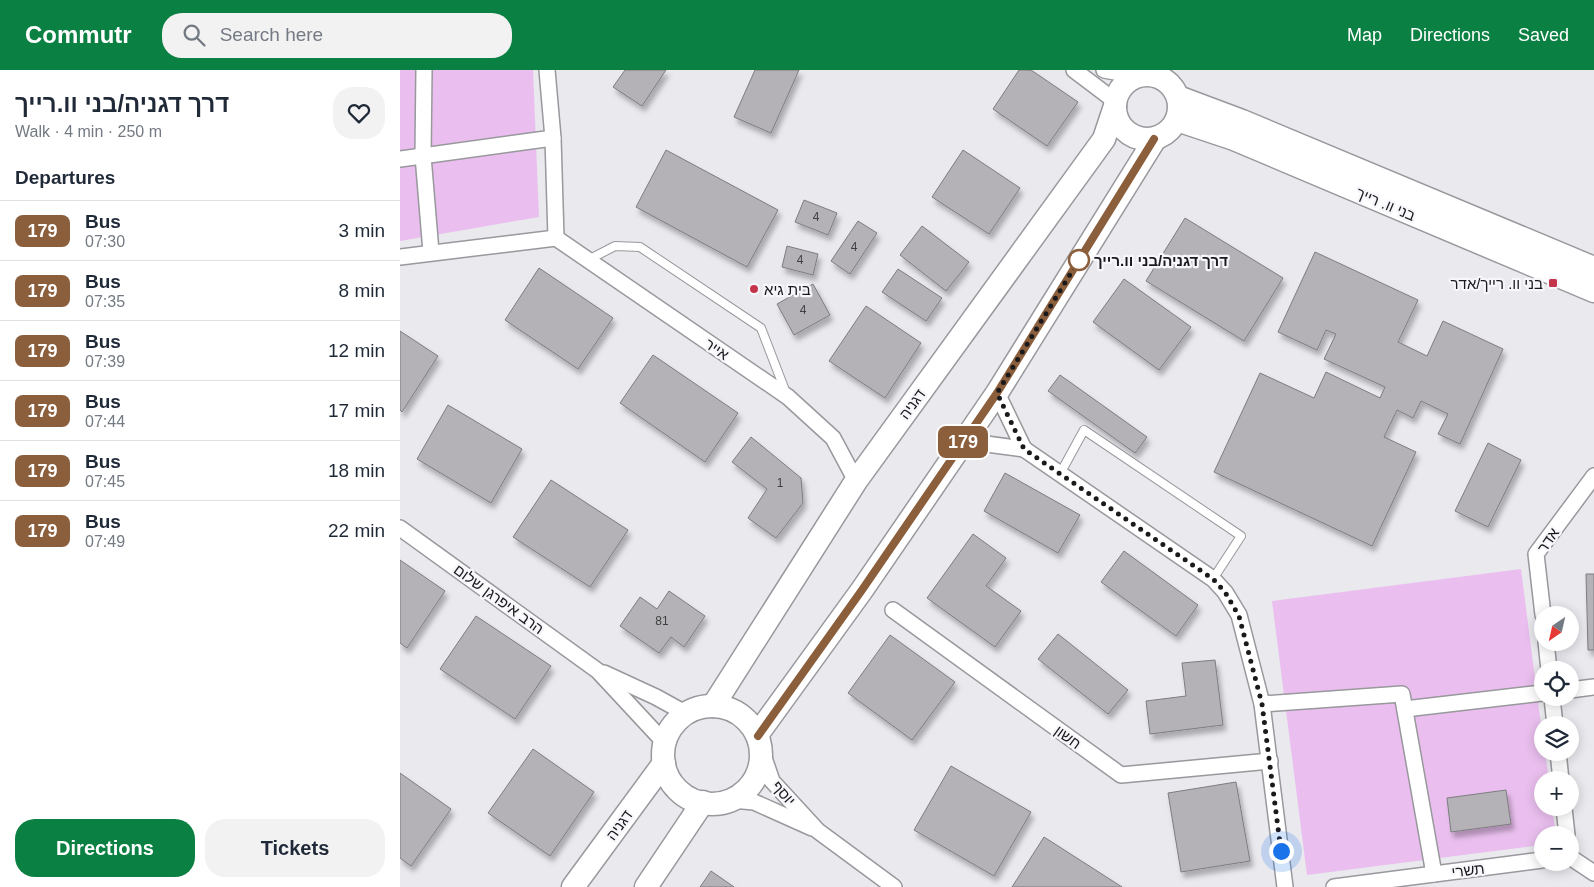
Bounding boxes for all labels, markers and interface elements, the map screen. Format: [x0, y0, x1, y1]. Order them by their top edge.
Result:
search box [162, 13, 512, 58]
text: Commutr [25, 21, 132, 48]
icon: search [180, 21, 208, 49]
text: Search here [220, 24, 323, 45]
text: Map [1347, 25, 1382, 45]
text: Directions [1410, 25, 1490, 45]
text: Saved [1518, 25, 1569, 45]
button: heart [333, 87, 385, 139]
text: דרך דגניה/בני וו.רייך [15, 90, 229, 117]
text: Walk · 4 min · 250 m [15, 123, 162, 140]
text: Departures [15, 167, 115, 188]
street label: בני וו. רייך [1354, 184, 1418, 224]
house number: 4 [813, 210, 820, 224]
text: Bus [85, 211, 121, 232]
text: 3 min [339, 220, 385, 241]
text: 179 [27, 221, 58, 241]
text: 07:30 [85, 233, 125, 250]
house number: 4 [851, 240, 858, 254]
marker: דרך דגניה/בני וו.רייך [1068, 249, 1090, 271]
place label: דרך דגניה/בני וו.רייך [1094, 252, 1228, 269]
house number: 4 [797, 253, 804, 267]
text: Bus [85, 271, 121, 292]
place label: בני וו. רייך/אדר [1451, 275, 1543, 292]
marker: בני וו. רייך/אדר [1547, 277, 1559, 289]
text: 8 min [339, 280, 385, 301]
text: 179 [27, 281, 58, 301]
place label: בית גיא [764, 281, 811, 298]
marker: בית גיא [748, 283, 760, 295]
text: 07:35 [85, 293, 125, 310]
house number: 4 [800, 303, 807, 317]
text: Bus [85, 331, 121, 352]
street label: אייר [702, 335, 733, 363]
text: 12 min [328, 340, 385, 361]
text: 179 [27, 341, 58, 361]
text: 07:39 [85, 353, 125, 370]
street label: דגניה [895, 386, 929, 422]
text: Bus [85, 391, 121, 412]
text: 17 min [328, 400, 385, 421]
text: 179 [27, 401, 58, 421]
text: 07:44 [85, 413, 125, 430]
line badge: 179 [934, 426, 992, 458]
text: 179 [948, 432, 978, 452]
text: Bus [85, 451, 121, 472]
text: 18 min [328, 460, 385, 481]
text: 179 [27, 461, 58, 481]
text: 07:45 [85, 473, 125, 490]
house number: 1 [777, 476, 784, 490]
text: Bus [85, 511, 121, 532]
text: 22 min [328, 520, 385, 541]
text: 179 [27, 521, 58, 541]
street label: אדר [1534, 524, 1563, 555]
text: 07:49 [85, 533, 125, 550]
street label: הרב איפרגן שלום [451, 561, 547, 637]
north arrow [1534, 606, 1579, 651]
map controls [1534, 606, 1579, 871]
house number: 81 [655, 614, 669, 628]
button: locate [1534, 661, 1579, 706]
button: layers [1534, 716, 1579, 761]
street label: חשון [1051, 722, 1085, 752]
button: + [1534, 771, 1579, 816]
street label: יוסף [769, 777, 799, 809]
street label: דגניה [602, 807, 636, 843]
button: Directions [15, 819, 195, 877]
button: Tickets [205, 819, 385, 877]
button: − [1534, 826, 1579, 871]
your location [1269, 839, 1294, 864]
street label: תשרי [1451, 860, 1485, 880]

